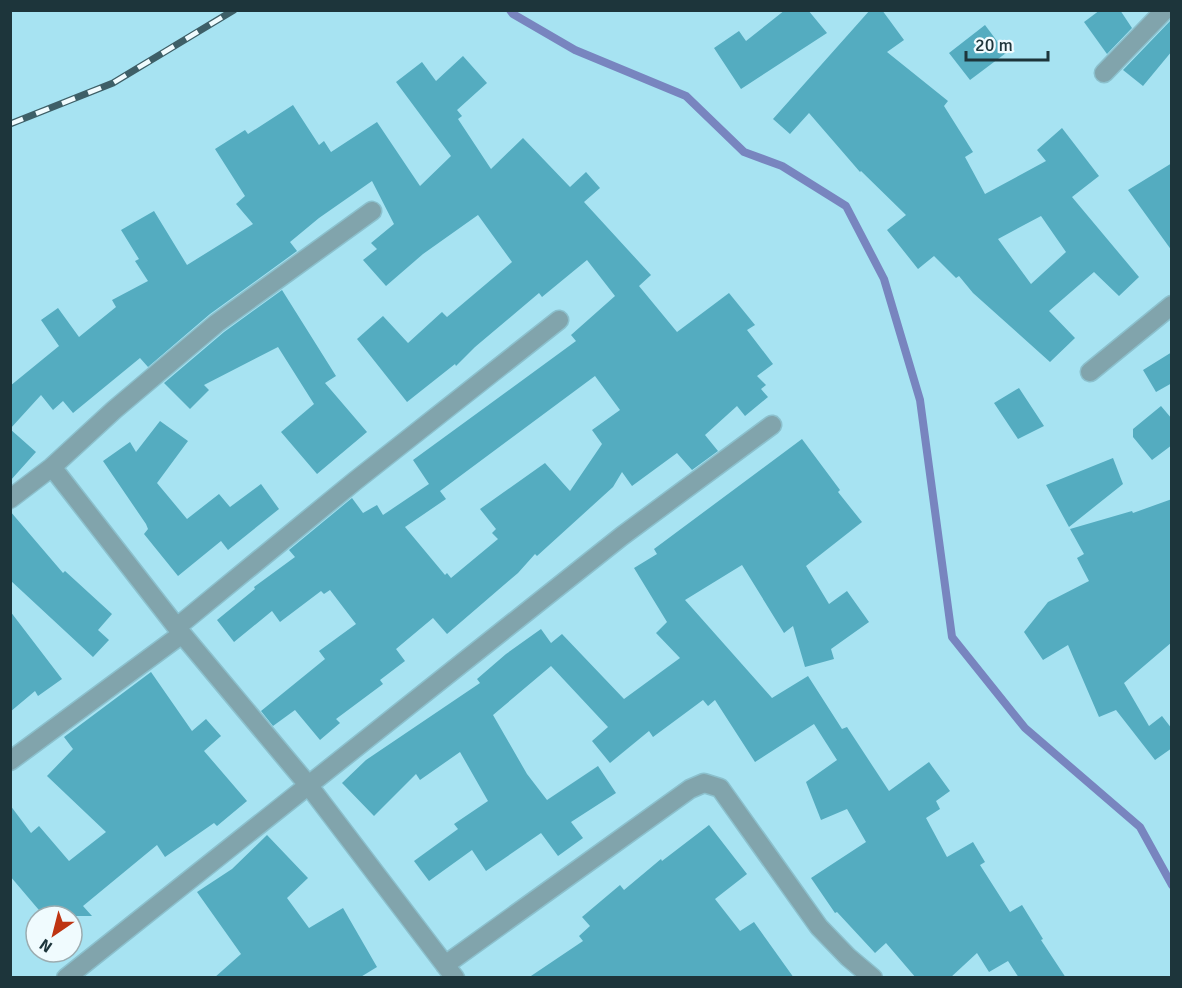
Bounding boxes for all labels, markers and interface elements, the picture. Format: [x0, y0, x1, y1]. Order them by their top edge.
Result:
scale bar [966, 24, 1048, 62]
text: 20 m [975, 34, 1013, 56]
north arrow [24, 904, 84, 964]
text: N [36, 934, 56, 957]

